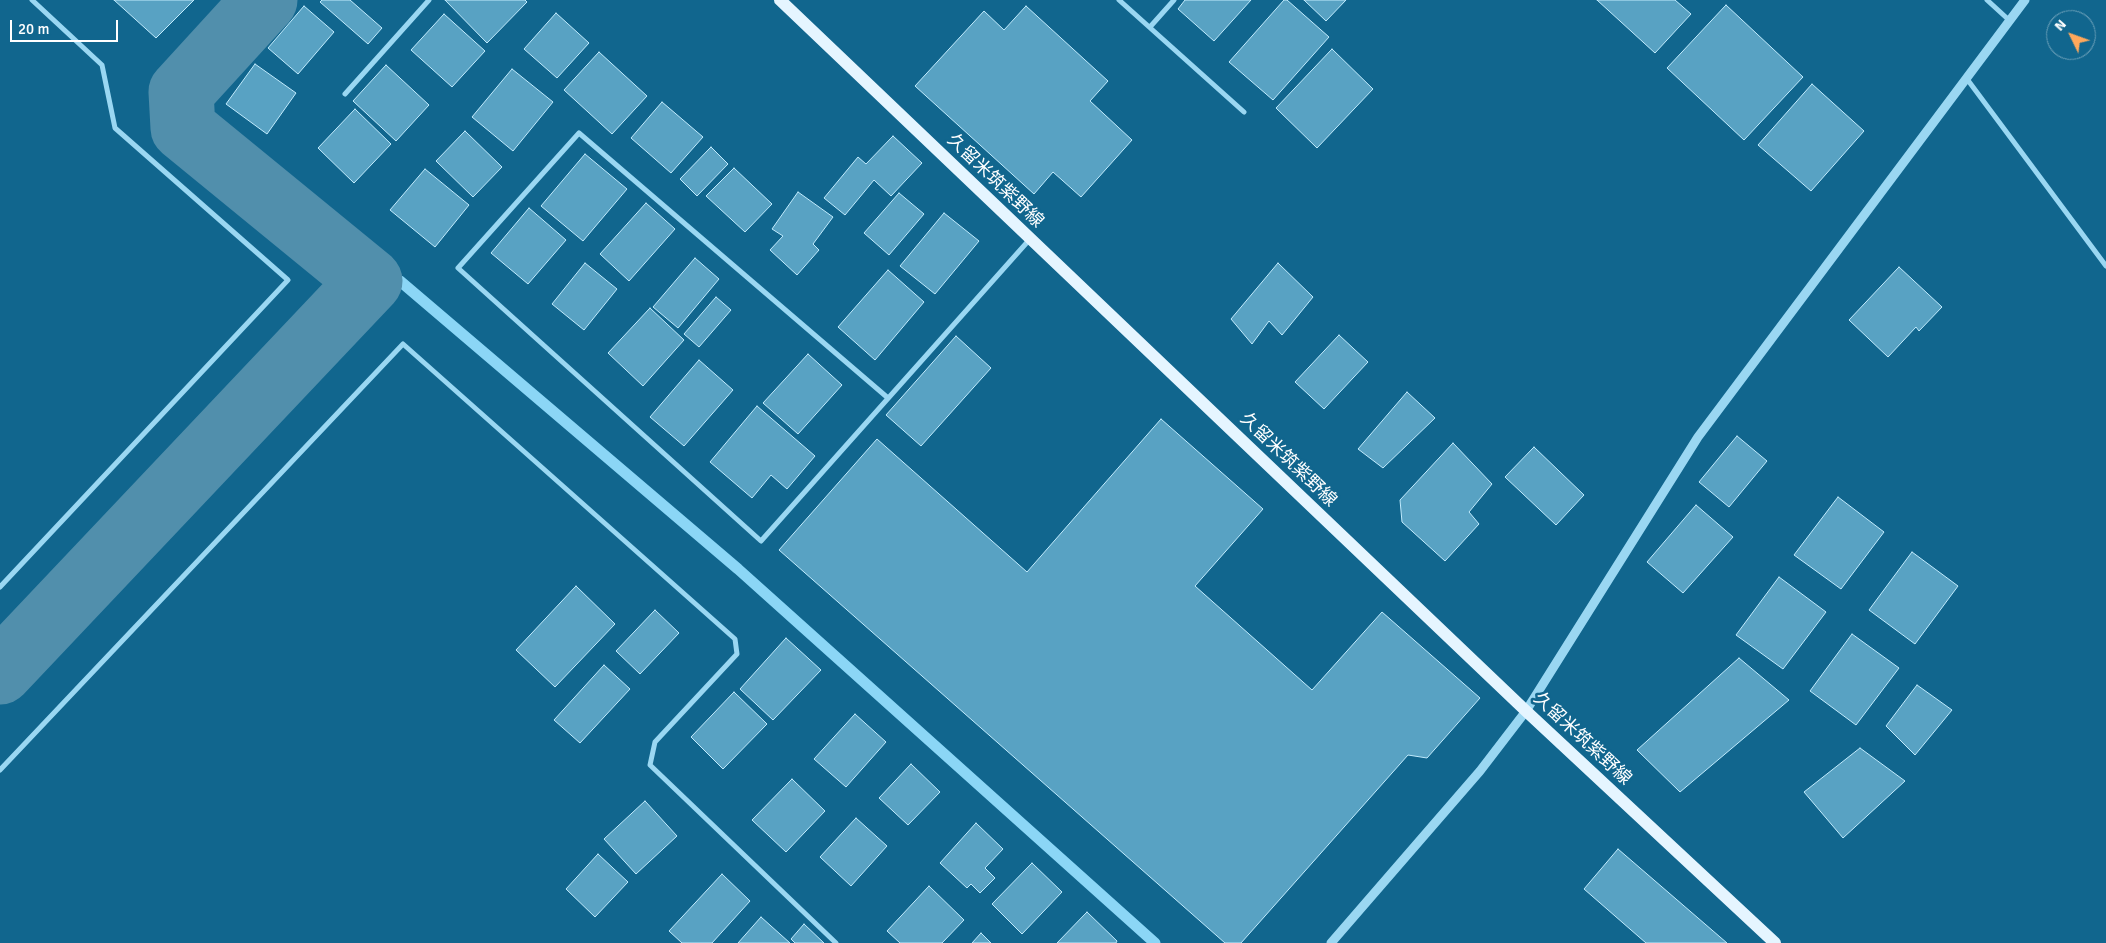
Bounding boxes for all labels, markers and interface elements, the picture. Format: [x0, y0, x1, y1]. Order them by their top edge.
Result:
scale bar [12, 10, 120, 42]
north arrow [2046, 10, 2096, 60]
text: N [2051, 16, 2070, 35]
text: 20 m [18, 20, 49, 38]
street label: 久留米筑紫野線 [942, 129, 1048, 233]
street label: 久留米筑紫野線 [1235, 408, 1341, 512]
street label: 久留米筑紫野線 [1529, 688, 1635, 790]

